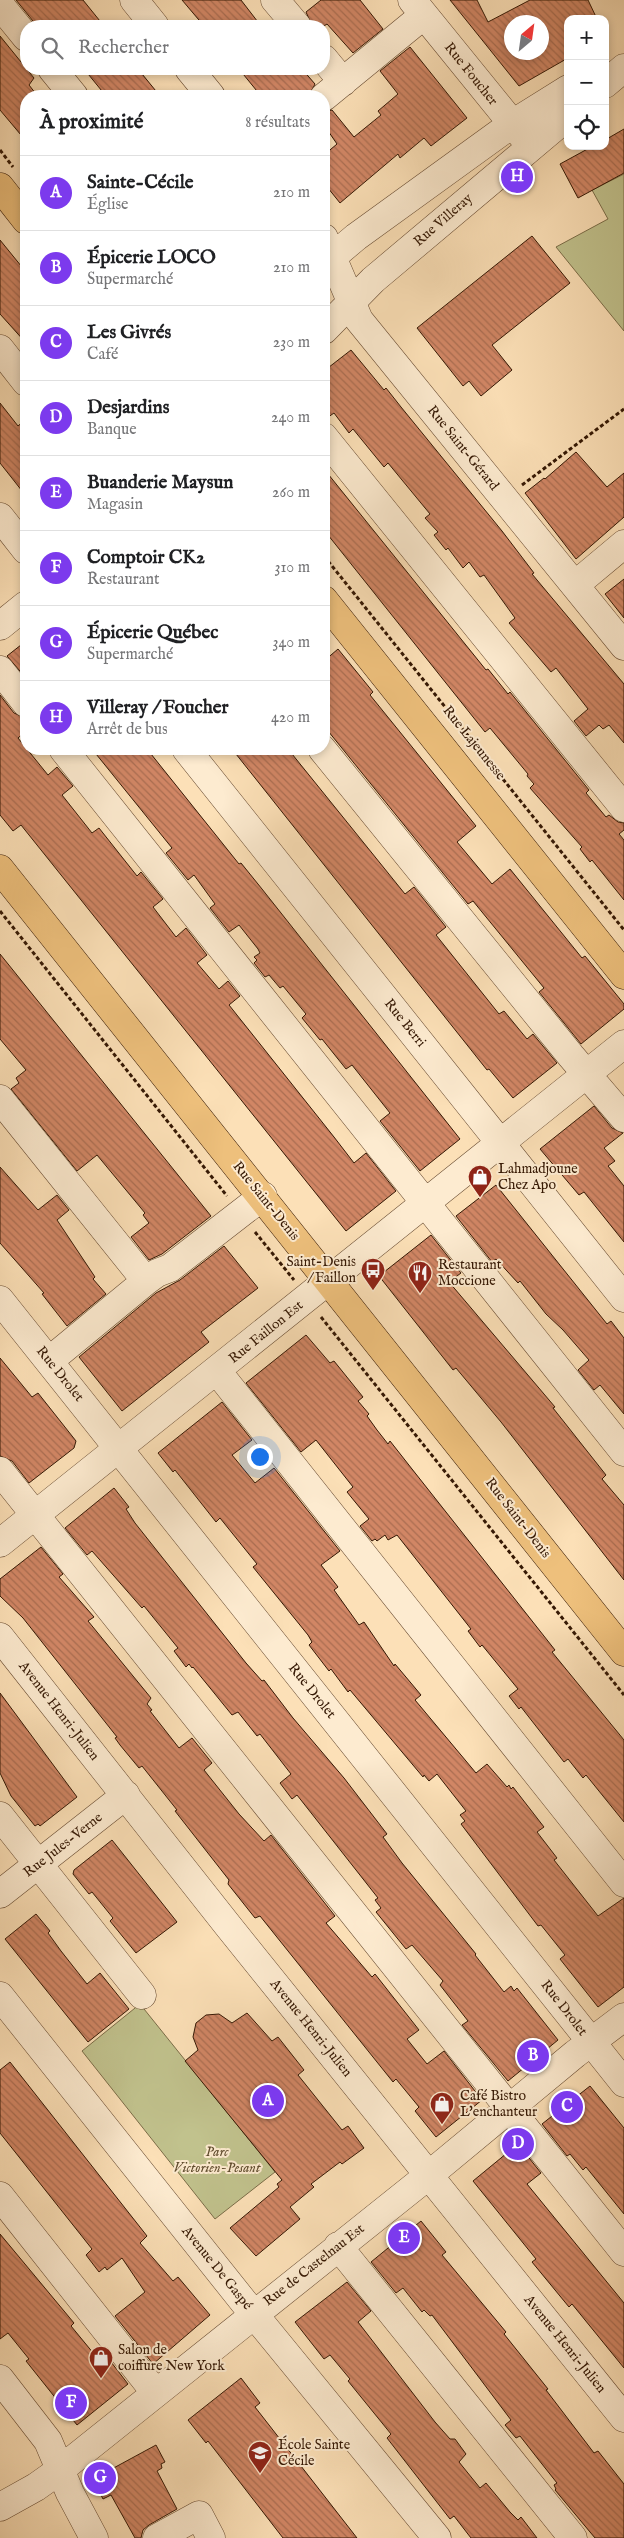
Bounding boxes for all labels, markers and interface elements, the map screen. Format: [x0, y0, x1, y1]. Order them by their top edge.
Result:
north arrow [504, 15, 549, 60]
map controls [564, 15, 609, 150]
button: + [564, 15, 609, 60]
search box [20, 20, 330, 75]
icon: search [38, 34, 66, 62]
text: Rechercher [78, 36, 169, 60]
street label: Rue Foucher [440, 39, 502, 109]
button: − [564, 60, 609, 105]
button: locate [564, 105, 609, 150]
text: À proximité [40, 109, 143, 136]
text: 8 résultats [245, 113, 310, 133]
pin: H [501, 158, 533, 196]
text: Sainte-Cécile [87, 171, 194, 195]
text: A [51, 183, 61, 203]
text: 210 m [273, 183, 310, 203]
street label: Rue Villeray [410, 189, 476, 250]
text: Église [87, 195, 128, 215]
text: Épicerie LOCO [87, 246, 216, 270]
text: B [51, 258, 61, 278]
text: 210 m [273, 258, 310, 278]
text: Supermarché [87, 270, 173, 290]
text: Les Givrés [87, 321, 171, 345]
text: C [50, 333, 62, 353]
text: 230 m [273, 333, 310, 353]
text: Café [87, 345, 118, 365]
text: Desjardins [87, 396, 169, 420]
street label: Rue Saint-Gérard [423, 402, 503, 495]
text: D [50, 408, 62, 428]
text: 240 m [271, 408, 310, 428]
text: Banque [87, 420, 137, 440]
text: Buanderie Maysun [87, 471, 233, 495]
text: E [50, 483, 62, 503]
text: 260 m [272, 483, 310, 503]
text: Magasin [87, 495, 143, 515]
text: Comptoir CK2 [87, 546, 205, 570]
text: F [51, 558, 61, 578]
text: 310 m [274, 558, 310, 578]
text: Restaurant [87, 570, 160, 590]
text: Épicerie Québec [87, 621, 218, 645]
text: G [50, 633, 62, 653]
text: 340 m [272, 633, 310, 653]
text: Supermarché [87, 645, 173, 665]
text: Villeray / Foucher [87, 696, 229, 720]
street label: Rue Lajeunesse [439, 702, 510, 784]
text: H [49, 708, 63, 728]
text: 420 m [271, 708, 310, 728]
text: Arrêt de bus [87, 720, 168, 740]
street label: Rue Berri [380, 995, 430, 1051]
street label: Rue Saint-Denis [229, 1158, 304, 1244]
place label: Lahmadjoune Chez Apo [498, 1160, 578, 1194]
shop icon: Lahmadjoune Chez Apo [467, 1164, 493, 1198]
place label: Saint-Denis / Faillon [287, 1253, 357, 1287]
place label: Restaurant Moccione [438, 1256, 502, 1290]
bus stop icon: Saint-Denis / Faillon [360, 1257, 386, 1291]
restaurant icon: Restaurant Moccione [407, 1260, 433, 1294]
street label: Rue Faillon Est [225, 1296, 307, 1368]
street label: Rue Drolet [32, 1343, 88, 1406]
your location [247, 1444, 273, 1470]
street label: Rue Saint-Denis [481, 1474, 555, 1562]
street label: Avenue Henri-Julien [14, 1657, 104, 1765]
street label: Rue Drolet [284, 1660, 340, 1723]
street label: Rue Jules-Verne [20, 1808, 107, 1881]
street label: Avenue Henri-Julien [265, 1975, 356, 2081]
street label: Rue Drolet [537, 1976, 592, 2040]
pin: B [517, 2037, 549, 2075]
pin: A [252, 2082, 284, 2120]
place label: Café Bistro L'enchanteur [460, 2087, 537, 2121]
pin: C [551, 2088, 583, 2126]
shop icon: Café Bistro L'enchanteur [429, 2091, 455, 2125]
pin: D [502, 2125, 534, 2163]
park label: Parc Victorien-Pesant [174, 2143, 261, 2177]
pin: E [388, 2219, 420, 2257]
street label: Rue de Castelnau Est [260, 2220, 368, 2310]
street label: Avenue De Gaspé [177, 2222, 257, 2314]
street label: Avenue Henri-Julien [519, 2291, 610, 2397]
place label: Salon de coiffure New York [118, 2341, 225, 2375]
shop icon: Salon de coiffure New York [88, 2345, 114, 2379]
pin: F [55, 2384, 87, 2422]
place label: École Sainte Cécile [278, 2435, 351, 2470]
school or university icon: École Sainte Cécile [247, 2440, 273, 2474]
pin: G [84, 2459, 116, 2497]

